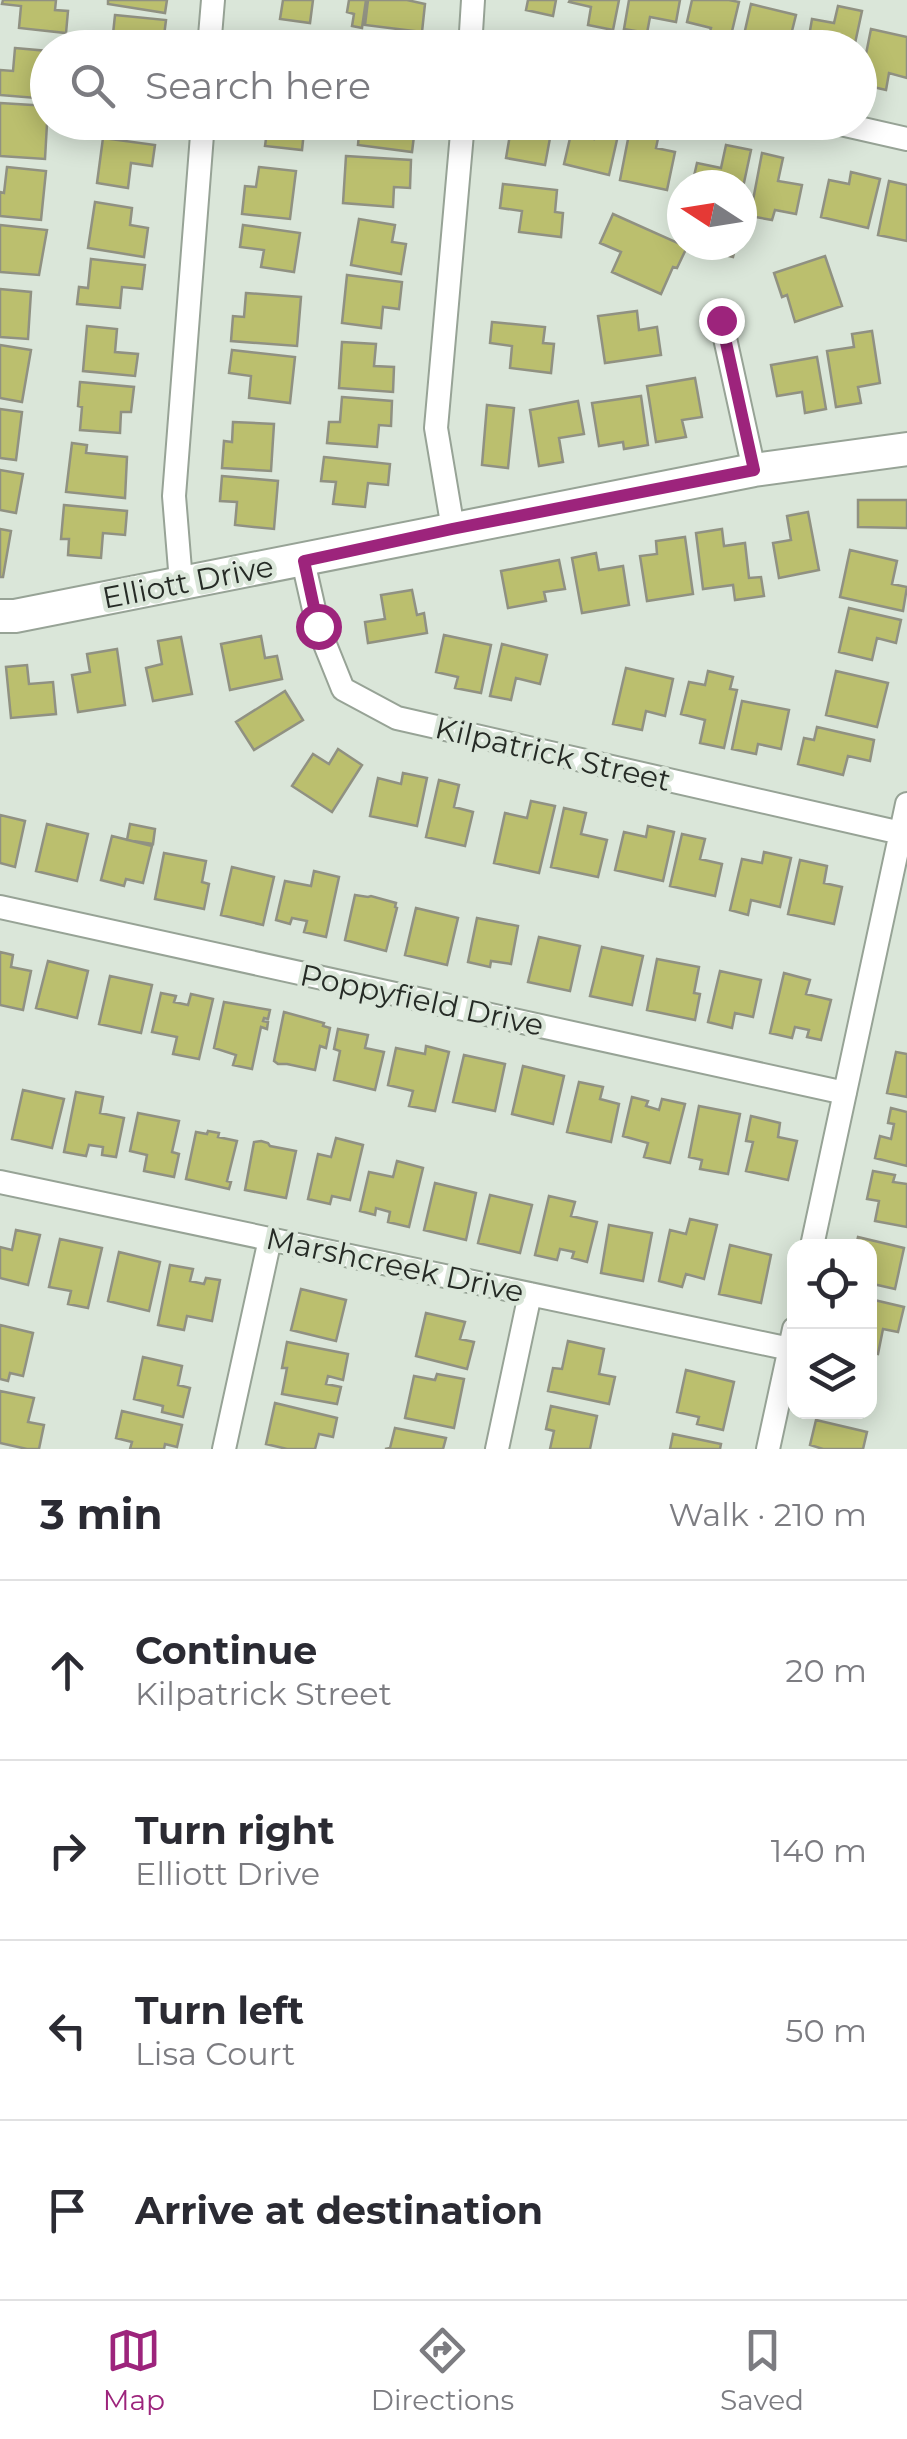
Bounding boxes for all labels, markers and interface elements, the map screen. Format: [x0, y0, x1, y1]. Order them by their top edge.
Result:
search box [30, 30, 877, 140]
icon: search [65, 58, 120, 113]
text: Search here [145, 62, 371, 109]
north arrow [667, 170, 757, 260]
route end [699, 298, 745, 344]
street label: Elliott Drive [99, 547, 277, 617]
route start [296, 604, 342, 650]
street label: Kilpatrick Street [432, 709, 674, 799]
street label: Poppyfield Drive [297, 956, 547, 1044]
street label: Marshcreek Drive [263, 1220, 527, 1310]
map controls [787, 1239, 877, 1419]
button: locate [787, 1239, 877, 1329]
button: layers [787, 1329, 877, 1419]
text: 3 min [40, 1488, 162, 1540]
text: Walk · 210 m [669, 1495, 867, 1534]
text: Continue [135, 1627, 317, 1674]
icon: ahead [40, 1643, 95, 1698]
text: 20 m [785, 1651, 867, 1690]
text: Kilpatrick Street [135, 1674, 392, 1713]
text: Turn right [135, 1807, 334, 1854]
icon: right [40, 1823, 95, 1878]
text: 140 m [771, 1831, 867, 1870]
text: Elliott Drive [135, 1854, 320, 1893]
text: Turn left [135, 1987, 304, 2034]
icon: left [40, 2003, 95, 2058]
text: 50 m [785, 2011, 867, 2050]
text: Lisa Court [135, 2034, 295, 2073]
icon: arrive [40, 2183, 95, 2238]
text: Arrive at destination [135, 2187, 543, 2234]
tab: Map [103, 2323, 165, 2417]
tab: Directions [371, 2323, 514, 2417]
tab: Saved [720, 2323, 804, 2417]

